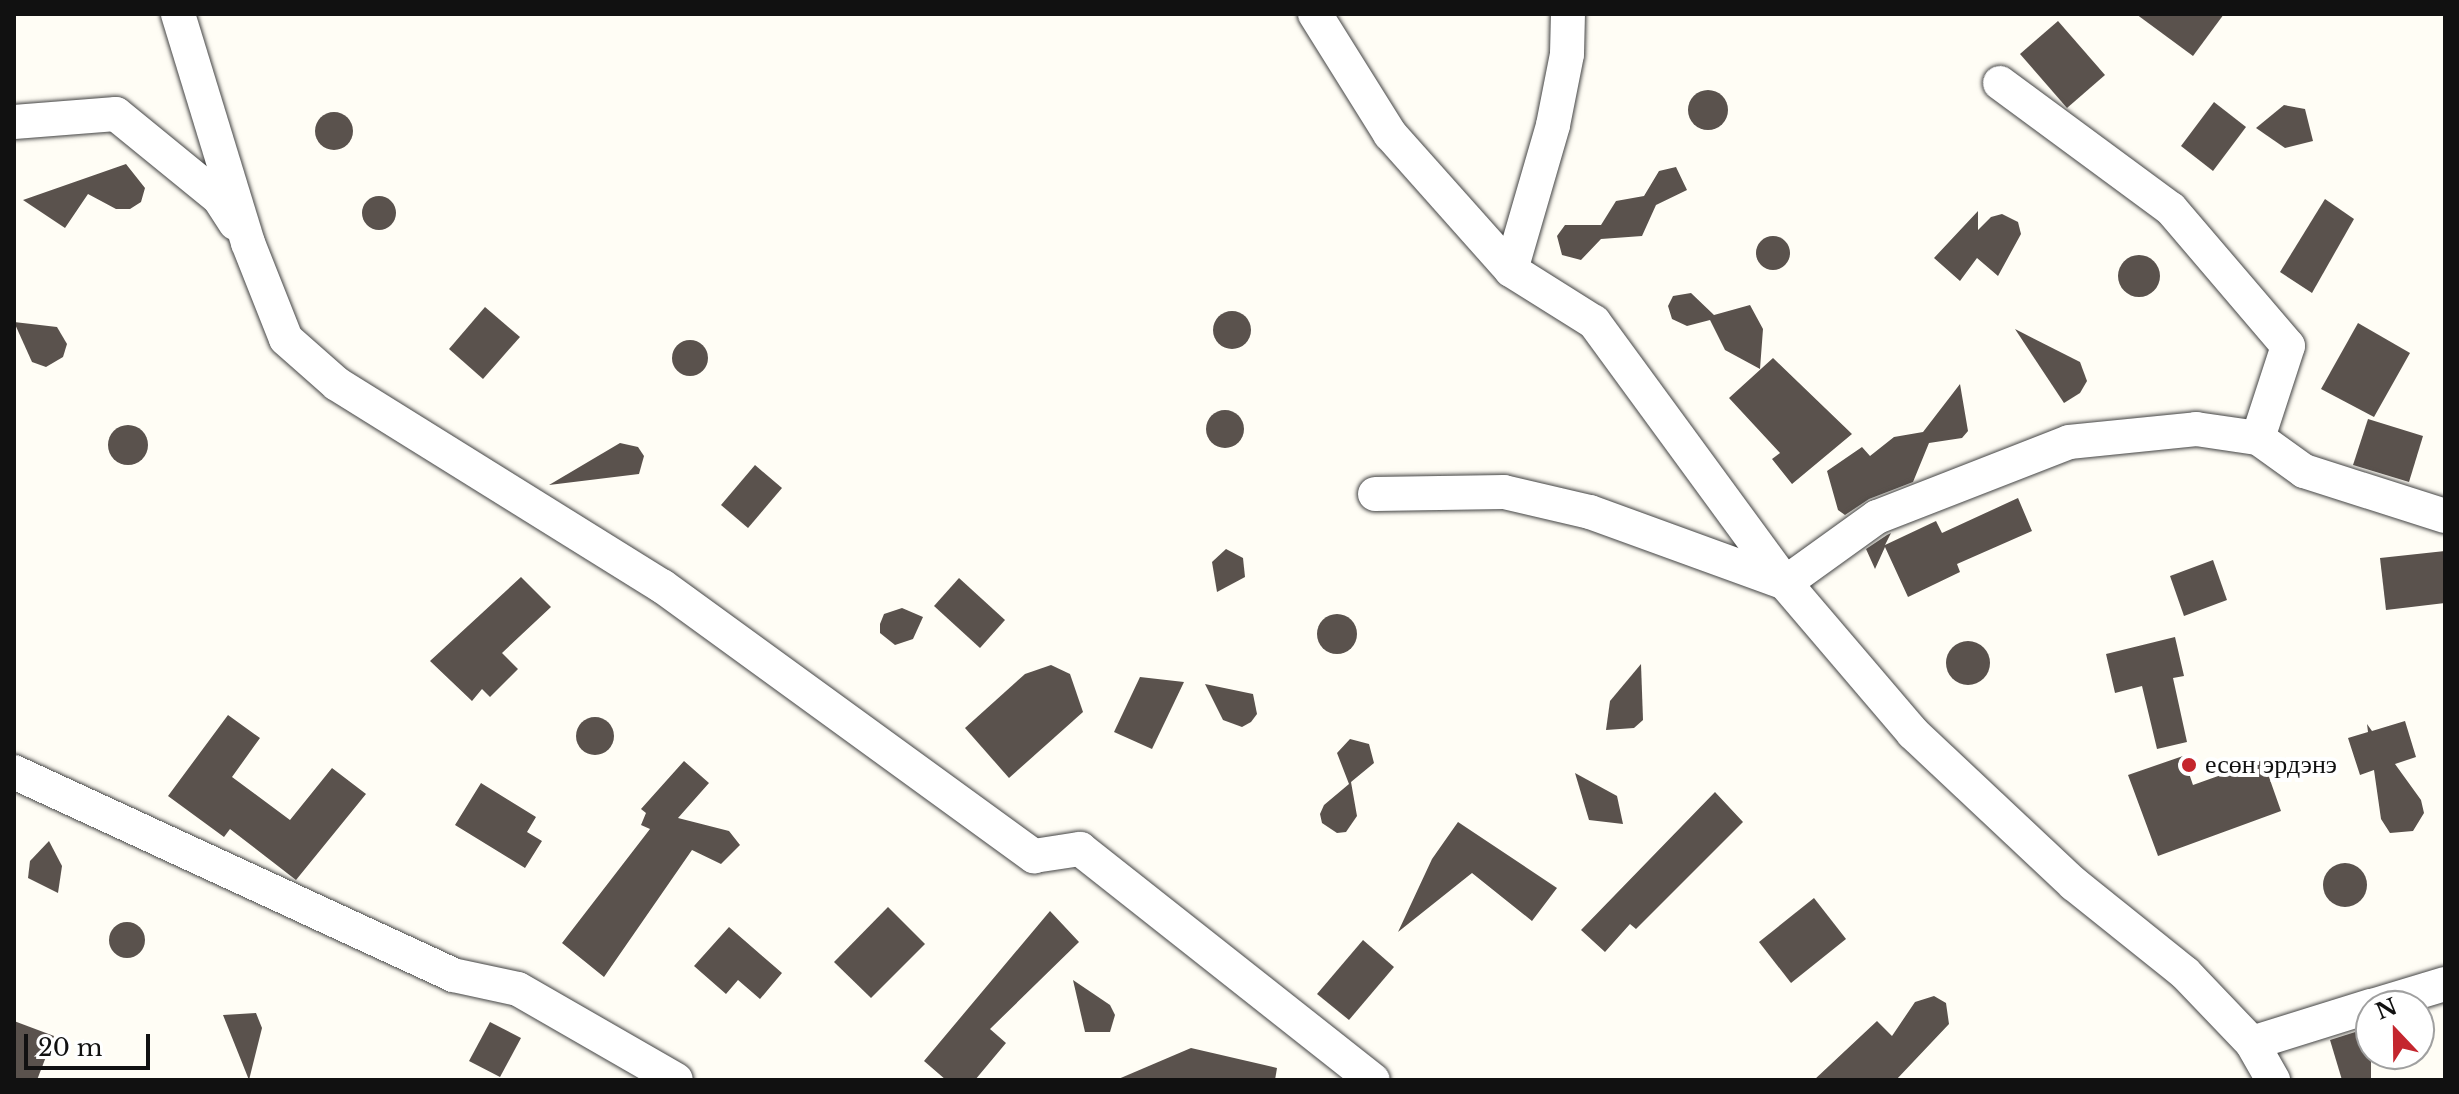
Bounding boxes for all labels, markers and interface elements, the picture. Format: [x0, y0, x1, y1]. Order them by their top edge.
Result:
place label: есөн эрдэнэ [2205, 749, 2337, 781]
marker: есөн эрдэнэ [2180, 756, 2198, 774]
north arrow [2355, 990, 2435, 1070]
text: N [2372, 993, 2401, 1026]
scale bar [28, 1018, 154, 1068]
text: 20 m [38, 1033, 103, 1062]

